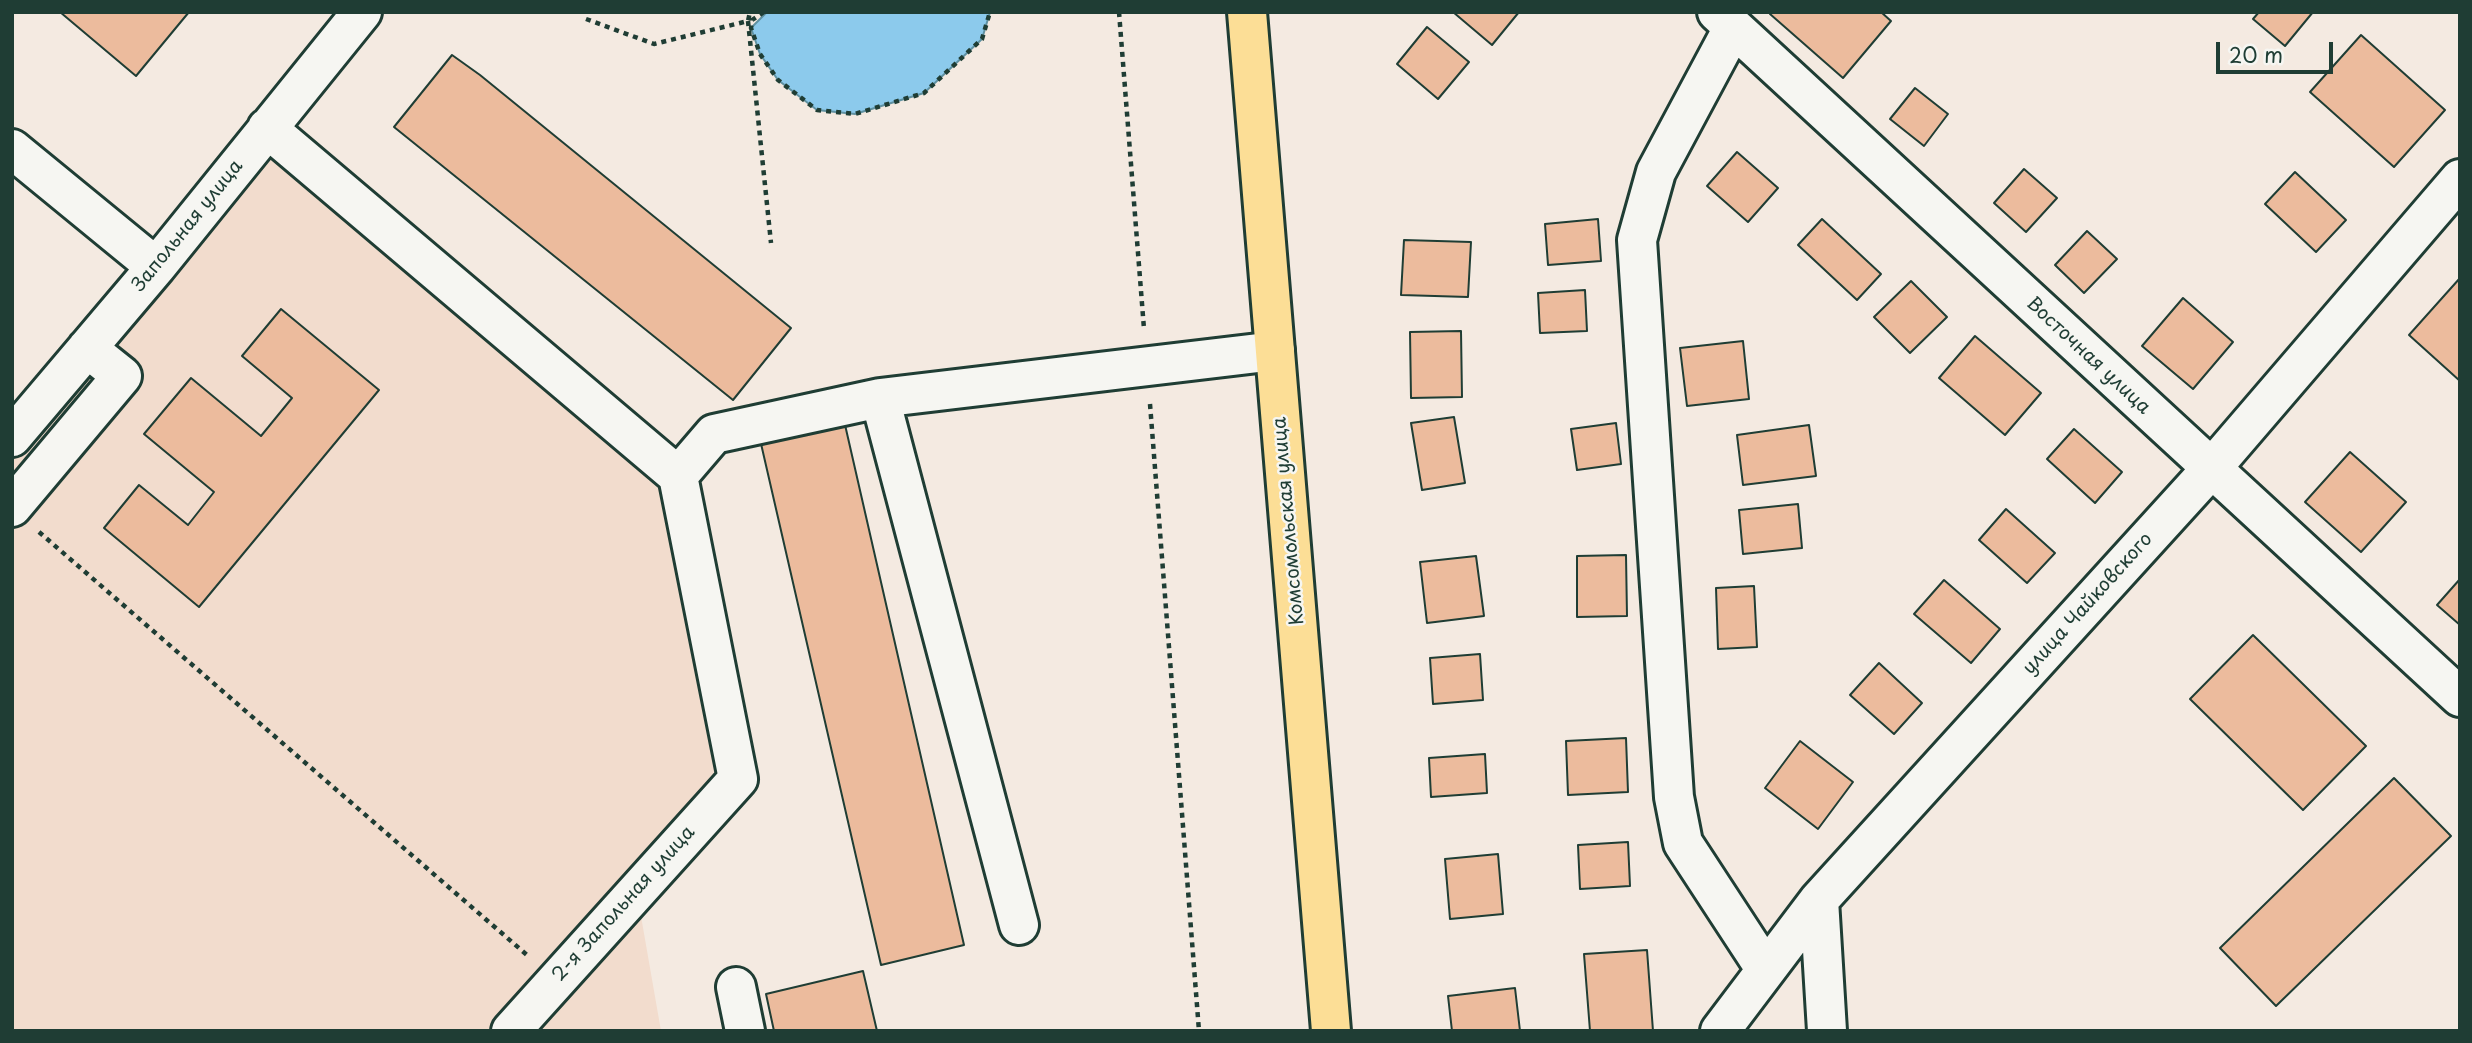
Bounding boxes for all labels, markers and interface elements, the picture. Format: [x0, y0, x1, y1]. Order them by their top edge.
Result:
scale bar [2220, 28, 2337, 72]
text: 20 m [2229, 38, 2283, 70]
street label: Запольная улица [128, 156, 248, 296]
street label: Восточная улица [2021, 293, 2155, 419]
street label: Комсомольская улица [1269, 416, 1309, 626]
street label: улица Чайковского [2018, 528, 2158, 680]
street label: 2-я Запольная улица [548, 821, 700, 987]

